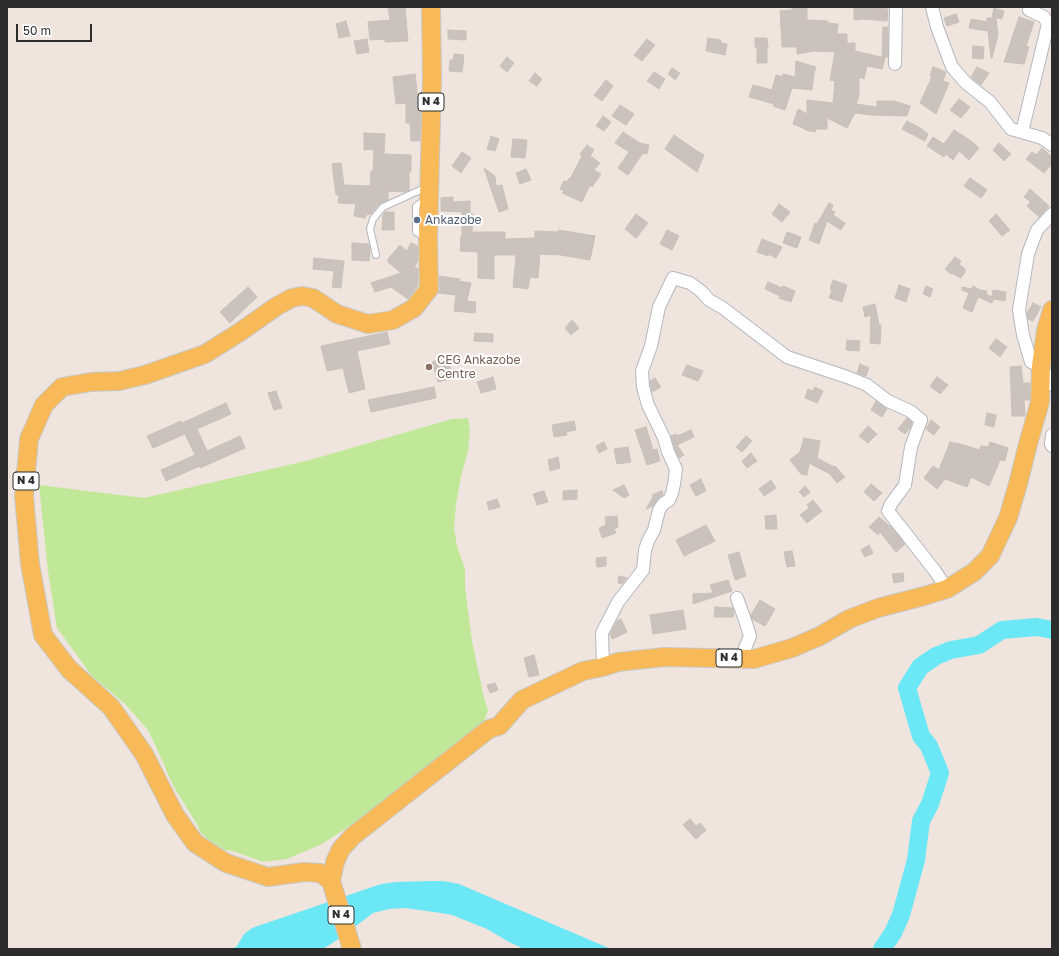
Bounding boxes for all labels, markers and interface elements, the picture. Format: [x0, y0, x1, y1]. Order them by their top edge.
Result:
scale bar [18, 16, 94, 42]
text: 50 m [23, 23, 51, 38]
road number: N 4 [418, 93, 444, 111]
place label: Ankazobe [425, 213, 482, 227]
marker: Ankazobe [412, 215, 422, 225]
place label: CEG Ankazobe Centre [437, 353, 520, 381]
marker: CEG Ankazobe Centre [424, 362, 434, 372]
road number: N 4 [13, 472, 39, 490]
road number: N 4 [716, 649, 742, 667]
road number: N 4 [328, 906, 354, 924]

